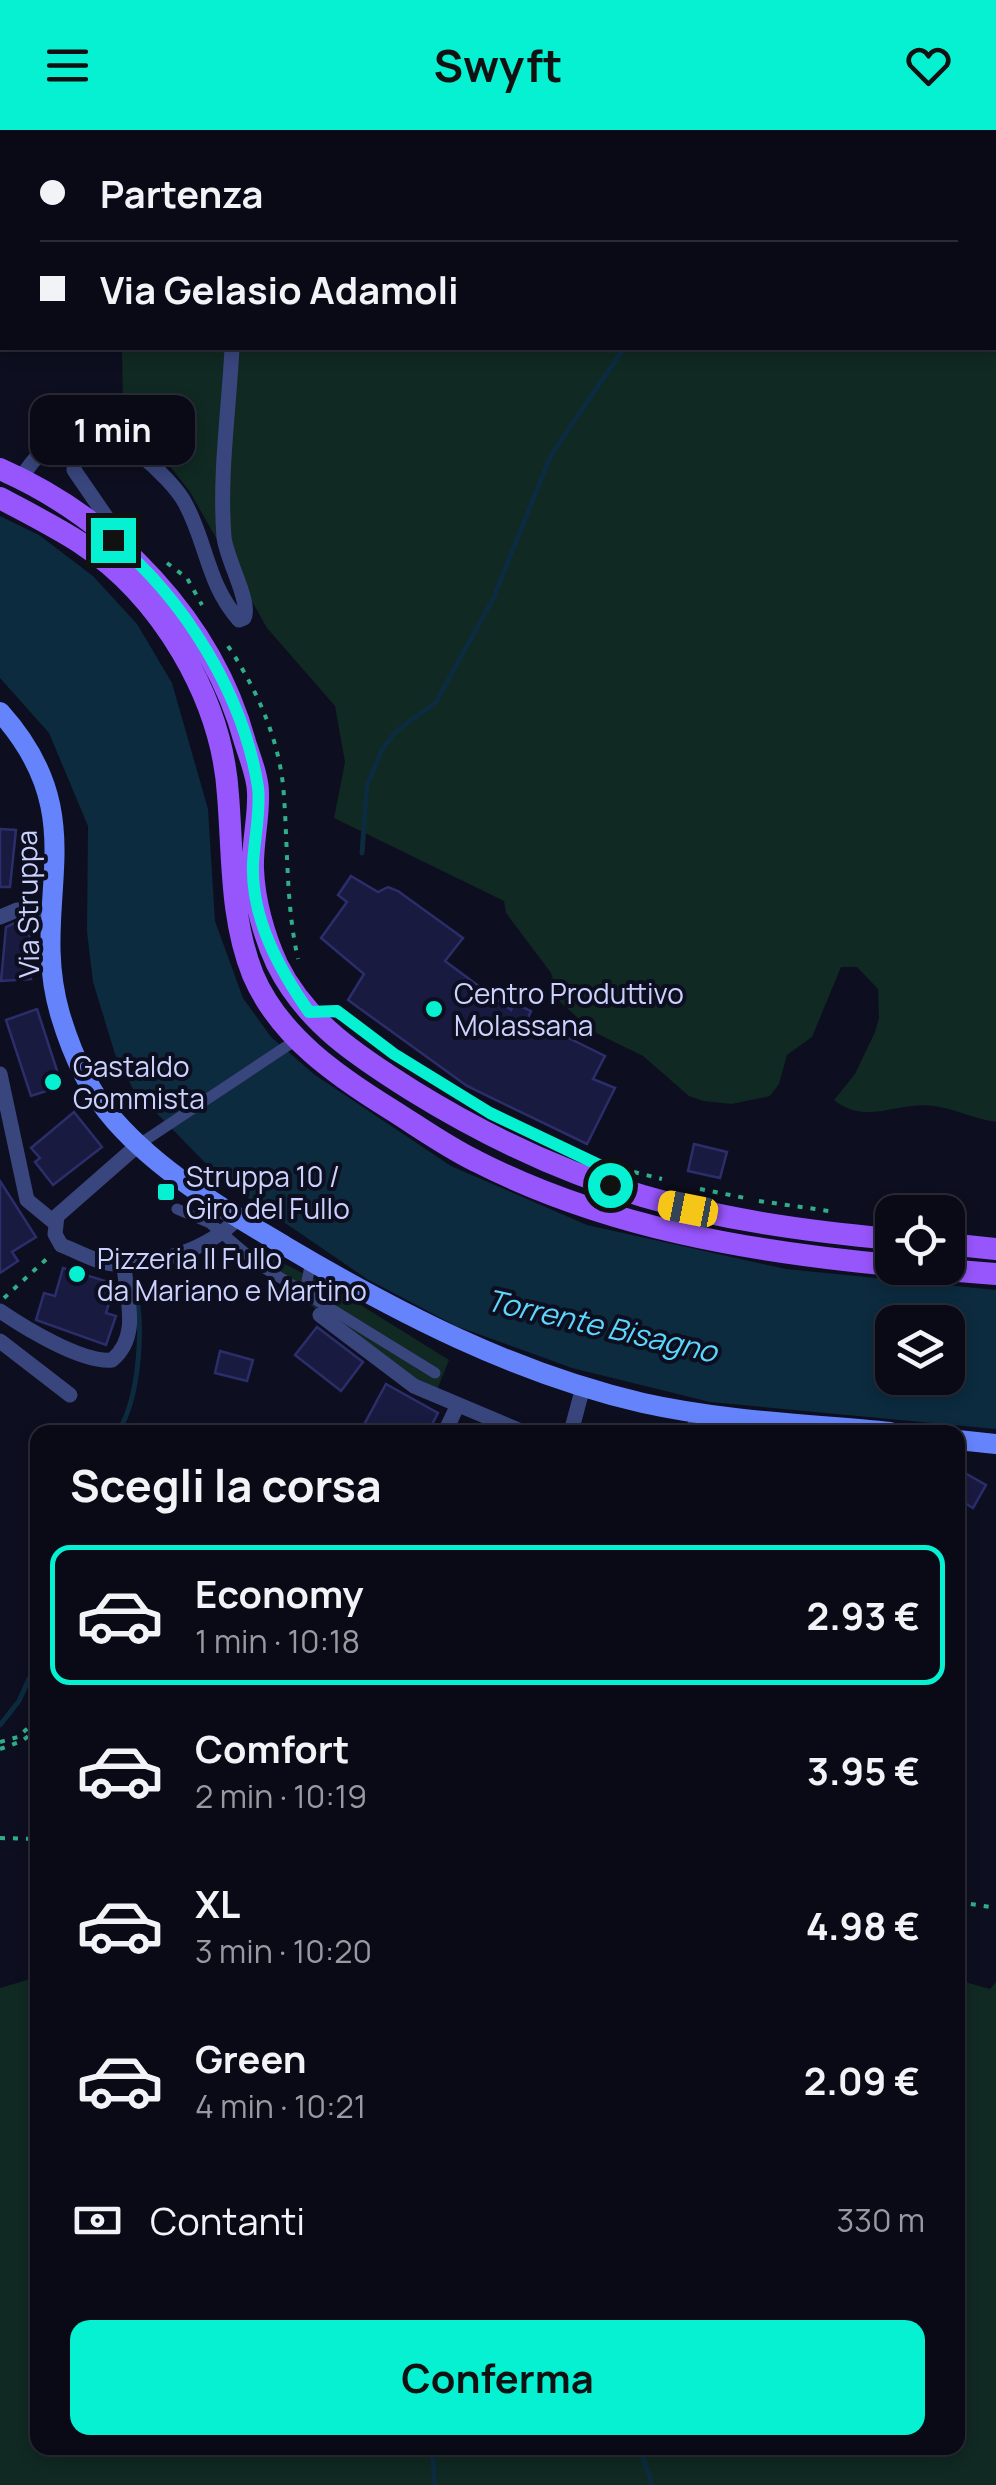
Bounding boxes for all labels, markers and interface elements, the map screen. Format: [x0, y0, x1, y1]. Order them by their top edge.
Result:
text: Swyft [434, 34, 562, 96]
icon: menu [40, 38, 95, 93]
icon: heart [901, 38, 956, 93]
text: Partenza [100, 167, 263, 219]
text: Via Gelasio Adamoli [100, 263, 459, 315]
callout: 1 min [31, 395, 196, 465]
text: 1 min [73, 408, 152, 452]
route end [91, 518, 136, 563]
street label: Via Struppa [7, 830, 47, 978]
place label: Centro Produttivo Molassana [454, 974, 684, 1044]
marker: Centro Produttivo Molassana [423, 998, 445, 1020]
place label: Gastaldo Gommista [73, 1047, 205, 1117]
marker: Gastaldo Gommista [42, 1071, 64, 1093]
place label: Struppa 10 / Giro del Fullo [186, 1157, 350, 1227]
route start [588, 1163, 633, 1208]
marker: Struppa 10 / Giro del Fullo [155, 1181, 177, 1203]
car [656, 1189, 720, 1229]
map controls [875, 1195, 965, 1395]
button: locate [875, 1195, 965, 1285]
place label: Pizzeria Il Fullo da Mariano e Martino [97, 1239, 367, 1309]
marker: Pizzeria Il Fullo da Mariano e Martino [66, 1263, 88, 1285]
water label: Torrente Bisagno [483, 1279, 724, 1372]
button: layers [875, 1305, 965, 1395]
text: Scegli la corsa [70, 1454, 382, 1516]
text: Economy [195, 1567, 364, 1619]
icon: car [75, 1570, 165, 1660]
text: 2.93 € [807, 1589, 920, 1641]
text: 1 min · 10:18 [195, 1619, 360, 1663]
text: Comfort [195, 1722, 349, 1774]
icon: car [75, 1725, 165, 1815]
text: 3.95 € [807, 1744, 920, 1796]
text: 2 min · 10:19 [195, 1774, 367, 1818]
text: XL [195, 1877, 240, 1929]
icon: car [75, 1880, 165, 1970]
text: 4.98 € [806, 1899, 920, 1951]
text: 3 min · 10:20 [195, 1929, 372, 1973]
text: Green [195, 2032, 307, 2084]
icon: car [75, 2035, 165, 2125]
text: 2.09 € [804, 2054, 920, 2106]
text: 4 min · 10:21 [195, 2084, 366, 2128]
icon: cash [70, 2193, 125, 2248]
text: Contanti [150, 2194, 305, 2246]
text: 330 m [837, 2198, 925, 2242]
button: Conferma [70, 2320, 925, 2435]

